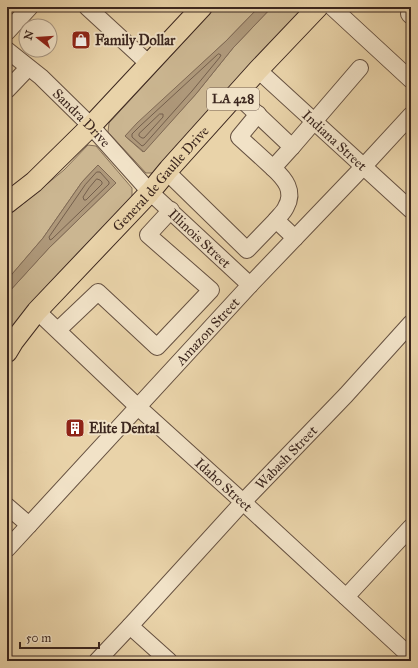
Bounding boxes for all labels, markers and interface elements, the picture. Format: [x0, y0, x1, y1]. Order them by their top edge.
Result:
north arrow [18, 18, 58, 58]
text: N [21, 28, 37, 42]
shop icon: Family Dollar [70, 29, 92, 51]
place label: Family Dollar [95, 32, 176, 50]
street label: Sandra Drive [49, 85, 114, 151]
road number: LA 428 [207, 88, 259, 110]
street label: Indiana Street [299, 106, 371, 174]
street label: General de Gaulle Drive [109, 122, 212, 235]
street label: Illinois Street [165, 205, 235, 272]
street label: Amazon Street [171, 294, 243, 369]
building icon: Elite Dental [64, 417, 86, 439]
place label: Elite Dental [89, 420, 161, 437]
street label: Wabash Street [252, 422, 321, 493]
street label: Idaho Street [192, 454, 256, 515]
scale bar [20, 624, 99, 650]
text: 50 m [26, 631, 51, 645]

